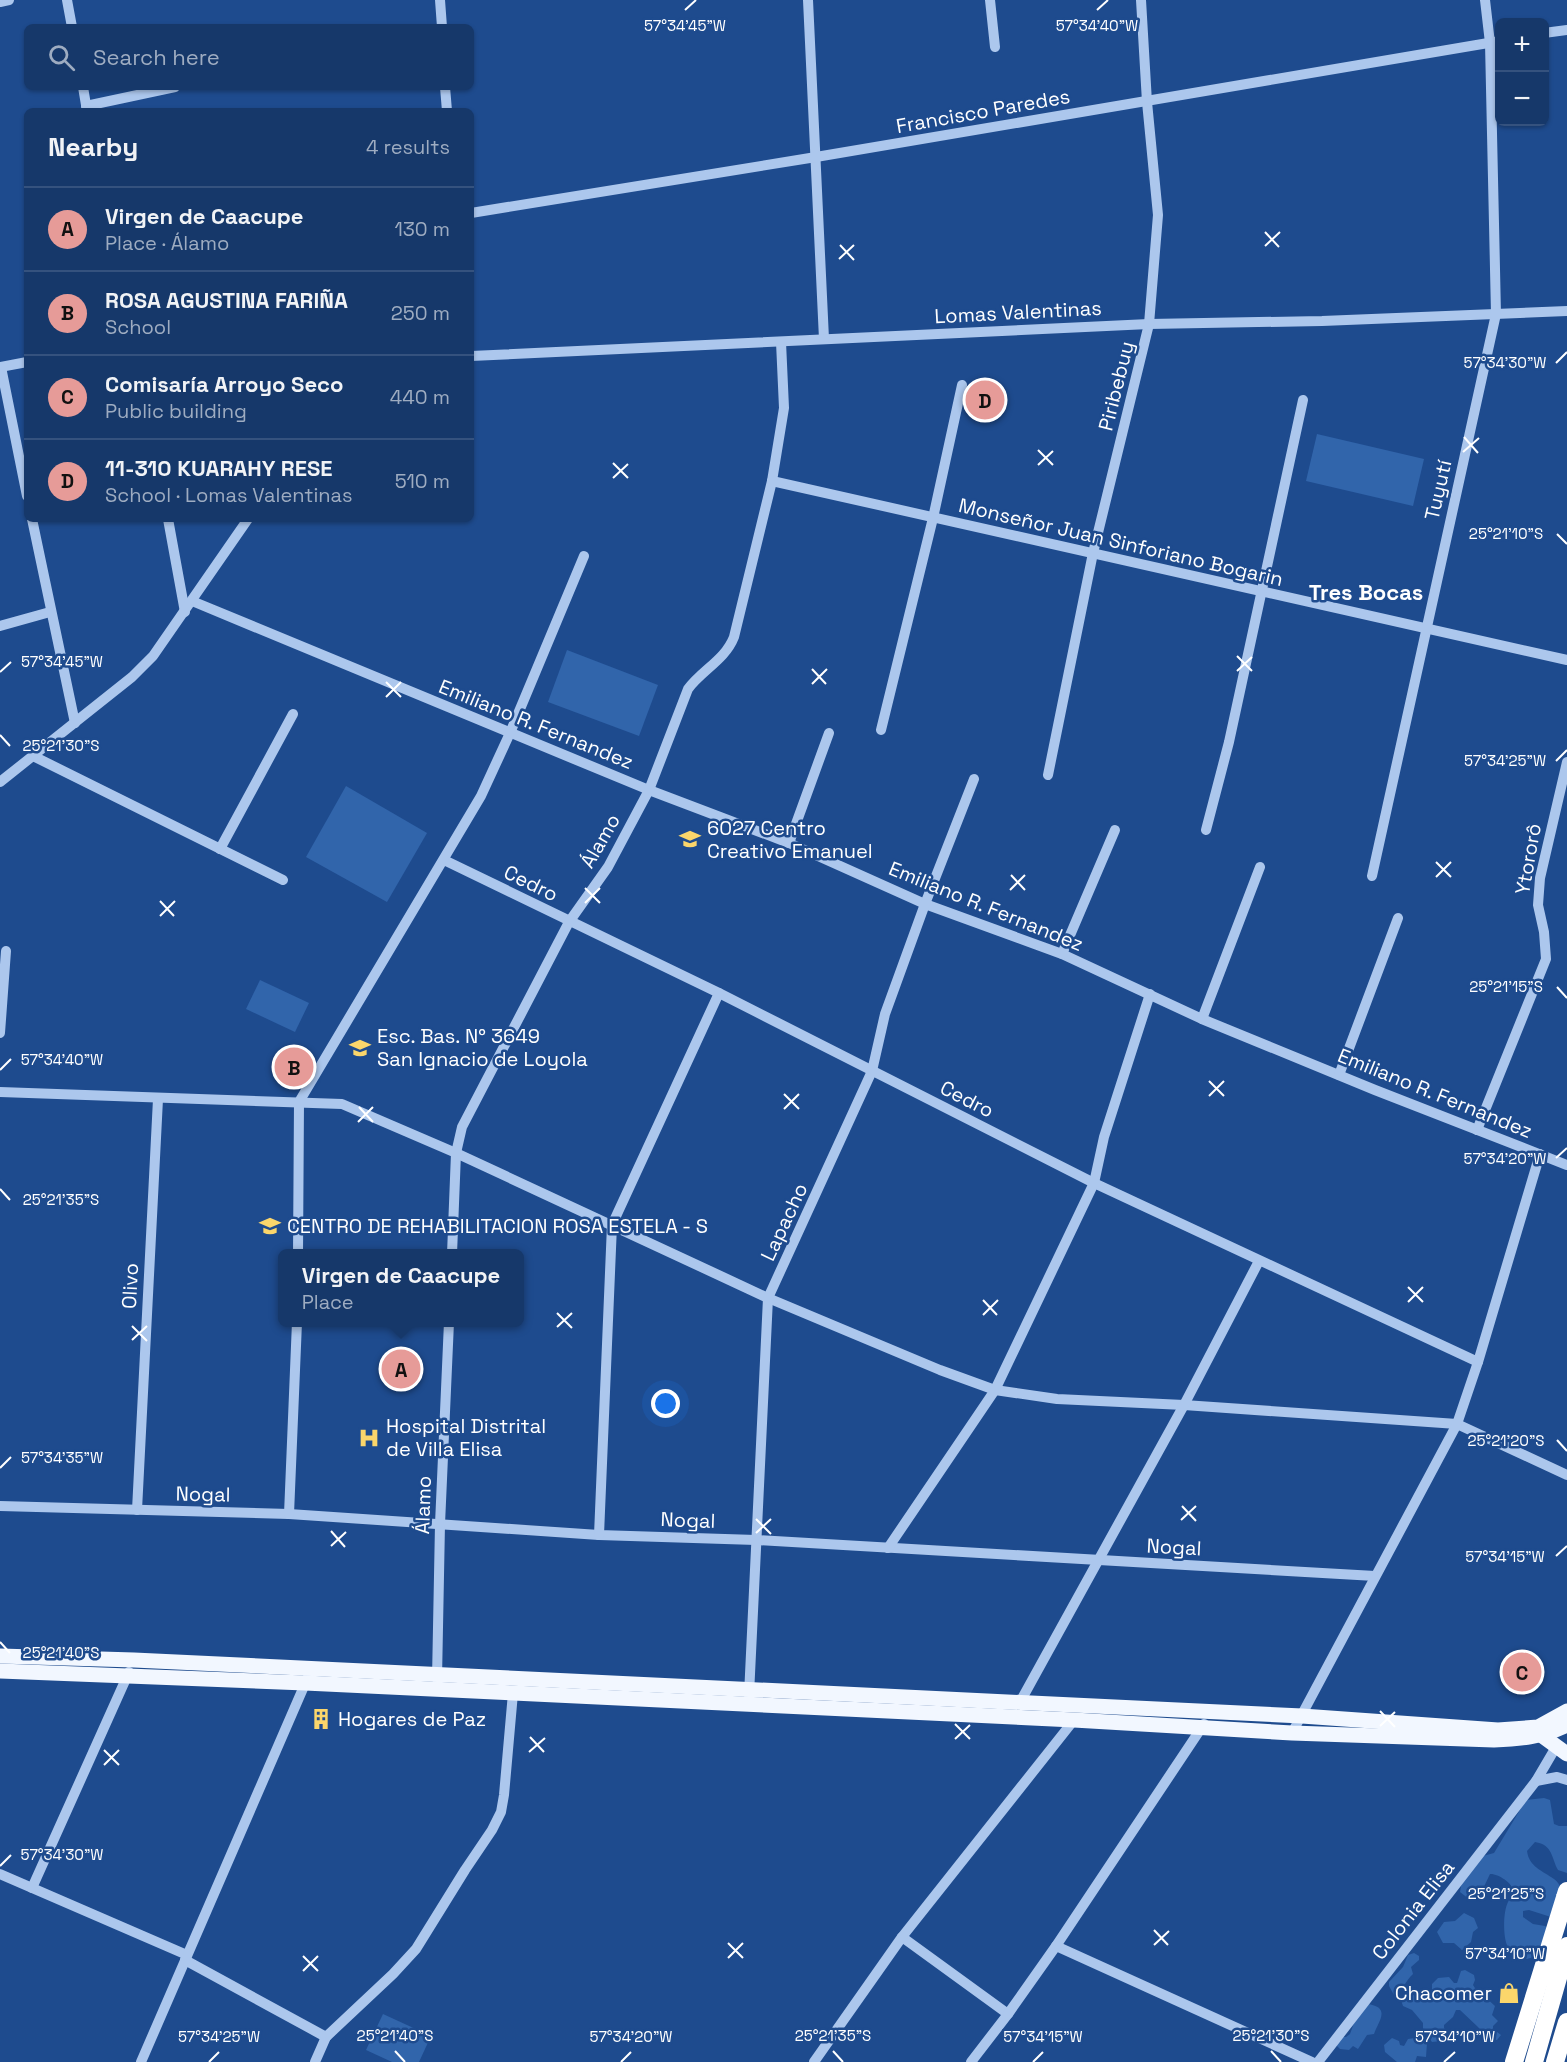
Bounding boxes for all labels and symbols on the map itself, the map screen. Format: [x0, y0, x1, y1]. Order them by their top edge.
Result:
text: 57°34'45"W [644, 16, 726, 35]
text: 57°34'40"W [1056, 16, 1138, 35]
street label: Francisco Paredes [894, 83, 1072, 139]
street label: Lomas Valentinas [934, 295, 1102, 329]
street label: Piribebuy [1092, 338, 1140, 434]
text: 57°34'30"W [1464, 353, 1546, 372]
pin: D [966, 378, 1004, 422]
street label: Tuyutí [1418, 457, 1458, 523]
street label: Monseñor Juan Sinforiano Bogarin [956, 492, 1286, 592]
text: 25°21'10"S [1469, 524, 1543, 543]
district label: Tres Bocas [1309, 578, 1423, 606]
text: 57°34'45"W [21, 652, 103, 671]
street label: Emiliano R. Fernandez [435, 673, 637, 775]
text: 25°21'30"S [22, 736, 100, 755]
text: 57°34'25"W [1464, 751, 1546, 770]
street label: Álamo [574, 809, 626, 873]
place label: 6027 Centro Creativo Emanuel [707, 815, 873, 864]
street label: Ytororô [1509, 821, 1547, 897]
school or university icon: 6027 Centro Creativo Emanuel [678, 827, 702, 851]
street label: Emiliano R. Fernandez [885, 855, 1087, 957]
street label: Cedro [500, 859, 562, 907]
text: 25°21'15"S [1469, 977, 1543, 996]
place label: Esc. Bas. N° 3649 San Ignacio de Loyola [377, 1023, 588, 1072]
school or university icon: Esc. Bas. N° 3649 San Ignacio de Loyola [348, 1036, 372, 1060]
street label: Emiliano R. Fernandez [1334, 1042, 1536, 1144]
pin: B [274, 1044, 314, 1090]
text: 57°34'40"W [21, 1050, 103, 1069]
street label: Cedro [936, 1074, 998, 1124]
text: 57°34'20"W [1464, 1149, 1546, 1168]
street label: Lapacho [755, 1179, 813, 1265]
text: 25°21'35"S [23, 1190, 99, 1209]
place label: CENTRO DE REHABILITACION ROSA ESTELA - S [287, 1213, 708, 1239]
school or university icon: CENTRO DE REHABILITACION ROSA ESTELA - S [258, 1214, 282, 1238]
street label: Olivo [116, 1262, 144, 1310]
pin: A [382, 1346, 420, 1392]
your location [651, 1389, 680, 1418]
place label: Hospital Distrital de Villa Elisa [386, 1413, 546, 1462]
hospital icon: Hospital Distrital de Villa Elisa [357, 1426, 381, 1450]
text: 25°21'20"S [1467, 1431, 1545, 1450]
text: 57°34'35"W [21, 1448, 103, 1467]
street label: Álamo [409, 1475, 437, 1535]
street label: Nogal [175, 1481, 231, 1507]
street label: Nogal [660, 1506, 716, 1534]
street label: Nogal [1146, 1533, 1202, 1561]
text: 57°34'15"W [1465, 1547, 1545, 1566]
text: 25°21'40"S [23, 1643, 99, 1662]
pin: C [1502, 1650, 1541, 1694]
place label: Hogares de Paz [338, 1706, 486, 1732]
building icon: Hogares de Paz [309, 1707, 333, 1731]
text: 57°34'30"W [21, 1845, 103, 1864]
street label: Colonia Elisa [1366, 1855, 1460, 1965]
text: 25°21'25"S [1468, 1884, 1544, 1903]
text: 57°34'10"W [1465, 1944, 1545, 1963]
place label: Chacomer [1395, 1980, 1492, 2006]
shop icon: Chacomer [1497, 1981, 1521, 2005]
text: 25°21'40"S [357, 2026, 433, 2045]
text: 25°21'35"S [795, 2026, 871, 2045]
text: 25°21'30"S [1232, 2026, 1310, 2045]
text: 57°34'25"W [178, 2027, 260, 2046]
text: 57°34'20"W [590, 2027, 672, 2046]
text: 57°34'15"W [1003, 2027, 1083, 2046]
text: 57°34'10"W [1415, 2027, 1495, 2046]

